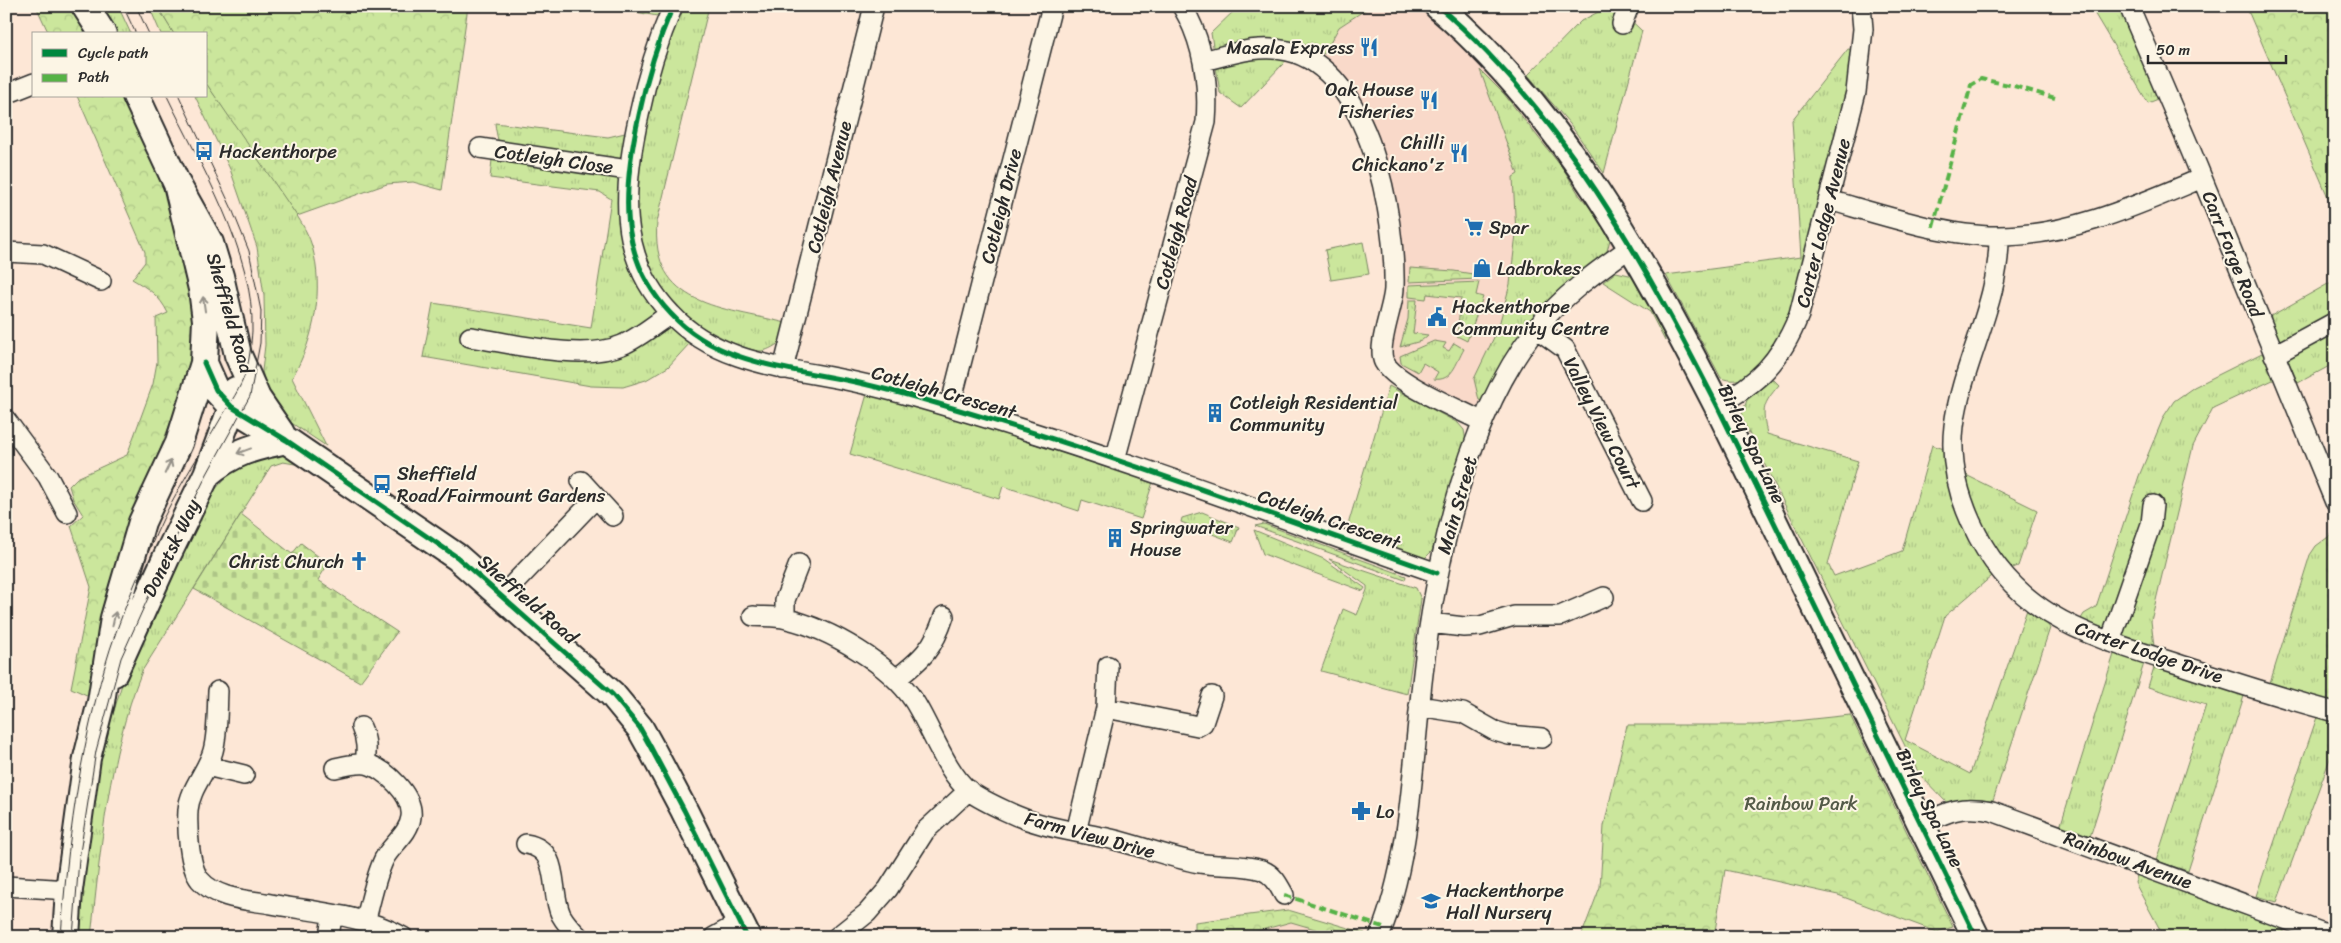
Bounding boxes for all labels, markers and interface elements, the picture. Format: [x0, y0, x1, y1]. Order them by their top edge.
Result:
place label: Masala Express [1226, 31, 1354, 64]
legend [32, 32, 208, 98]
scale bar [2148, 32, 2286, 64]
restaurant icon: Masala Express [1358, 36, 1380, 58]
text: 50 m [2156, 37, 2191, 63]
text: Cycle path [78, 40, 149, 66]
text: Path [78, 64, 109, 90]
place label: Oak House Fisheries [1325, 73, 1414, 128]
restaurant icon: Oak House Fisheries [1418, 89, 1440, 111]
street label: Cotleigh Avenue [797, 117, 861, 257]
place label: Chilli Chickano'z [1352, 126, 1445, 181]
street label: Cotleigh Close [493, 134, 616, 184]
street label: Carter Lodge Avenue [1786, 134, 1860, 311]
place label: Hackenthorpe [219, 135, 337, 168]
bus stop icon: Hackenthorpe [193, 140, 215, 162]
restaurant icon: Chilli Chickano'z [1448, 142, 1470, 164]
street label: Cotleigh Drive [971, 145, 1031, 267]
street label: Cotleigh Road [1145, 172, 1207, 293]
street label: Carr Forge Road [2193, 186, 2274, 323]
place label: Spar [1489, 211, 1530, 244]
supermarket icon: Spar [1463, 216, 1485, 238]
street label: Sheffield Road [197, 249, 264, 379]
place label: Ladbrokes [1497, 252, 1581, 285]
shop icon: Ladbrokes [1471, 257, 1493, 279]
place label: Hackenthorpe Community Centre [1452, 290, 1610, 345]
one-way arrow [199, 296, 209, 312]
public building icon: Hackenthorpe Community Centre [1426, 306, 1448, 328]
street label: Valley View Court [1554, 351, 1650, 496]
street label: Cotleigh Crescent [868, 356, 1021, 429]
street label: Birley Spa Lane [1709, 379, 1795, 510]
place label: Cotleigh Residential Community [1230, 386, 1399, 441]
building icon: Cotleigh Residential Community [1204, 402, 1226, 424]
one-way arrow [236, 447, 252, 456]
street label: Main Street [1427, 452, 1487, 558]
place label: Sheffield Road/Fairmount Gardens [397, 457, 605, 512]
one-way arrow [164, 460, 173, 475]
bus stop icon: Sheffield Road/Fairmount Gardens [371, 473, 393, 495]
street label: Cotleigh Crescent [1253, 479, 1406, 559]
street label: Donetsk Way [133, 493, 209, 603]
place label: Springwater House [1130, 511, 1233, 566]
building icon: Springwater House [1104, 527, 1126, 549]
place label: Christ Church [229, 545, 344, 578]
street label: Sheffield Road [470, 546, 587, 654]
church icon: Christ Church [348, 550, 370, 572]
street label: Carter Lodge Drive [2070, 611, 2228, 693]
one-way arrow [110, 612, 119, 628]
street label: Birley Spa Lane [1887, 743, 1973, 874]
park label: Rainbow Park [1744, 787, 1858, 820]
place label: Lo [1376, 795, 1395, 828]
pharmacy icon: Lo [1350, 800, 1372, 822]
street label: Farm View Drive [1021, 802, 1159, 868]
street label: Rainbow Avenue [2059, 821, 2197, 899]
place label: Hackenthorpe Hall Nursery [1446, 874, 1564, 929]
school or university icon: Hackenthorpe Hall Nursery [1420, 890, 1442, 912]

